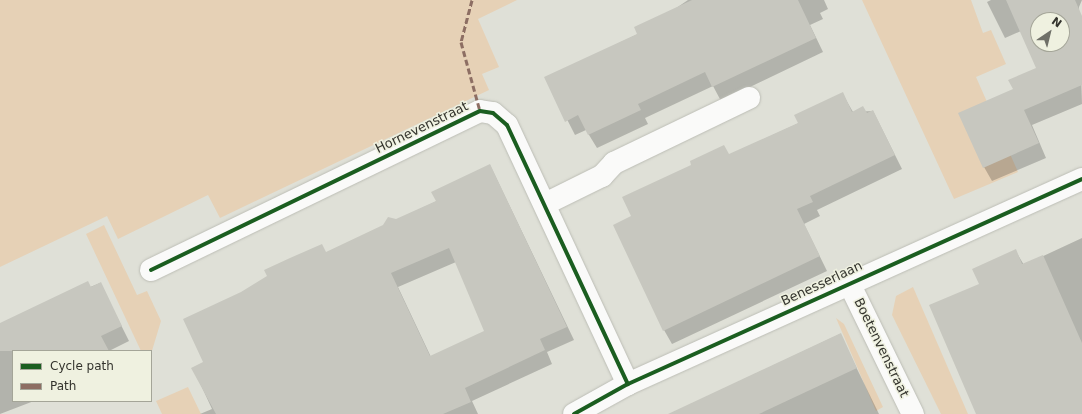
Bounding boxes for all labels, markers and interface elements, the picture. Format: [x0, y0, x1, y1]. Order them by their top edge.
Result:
north arrow [1030, 12, 1070, 52]
text: N [1049, 15, 1064, 31]
street label: Hornevenstraat [373, 99, 471, 157]
street label: Benesserlaan [779, 258, 865, 310]
street label: Boetenvenstraat [850, 296, 912, 400]
legend [12, 350, 152, 402]
text: Cycle path [50, 359, 114, 373]
text: Path [50, 379, 76, 393]

